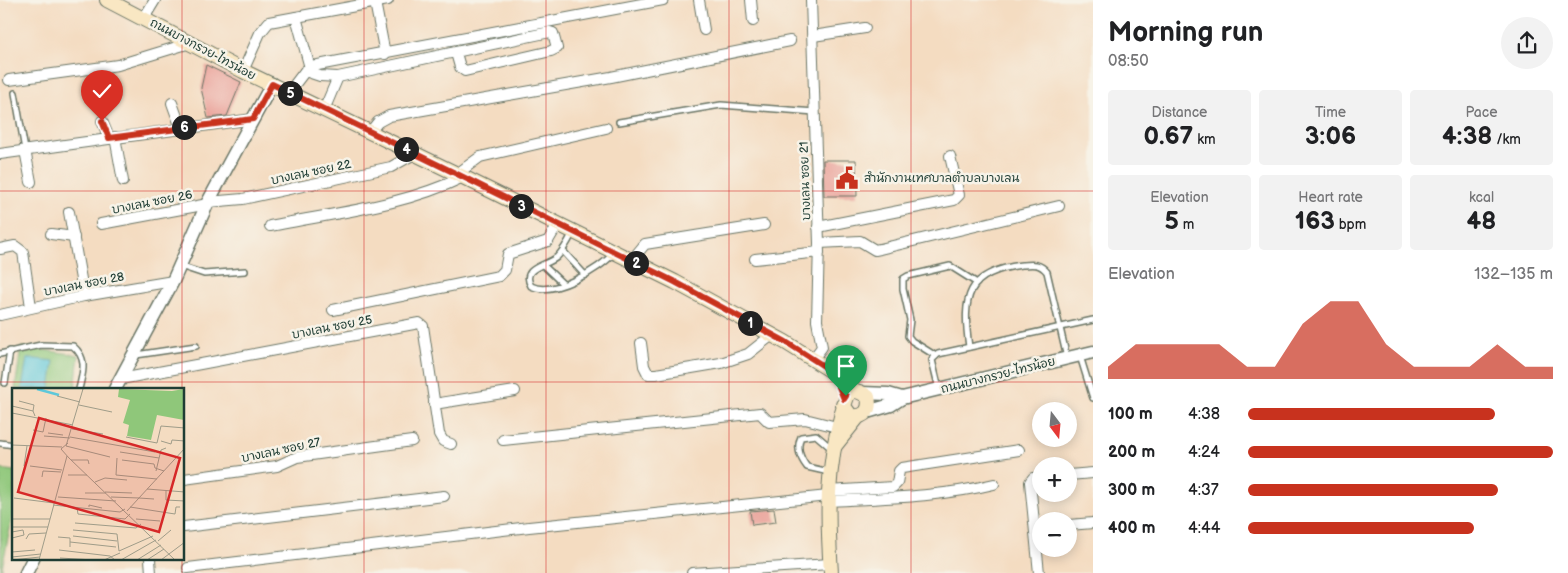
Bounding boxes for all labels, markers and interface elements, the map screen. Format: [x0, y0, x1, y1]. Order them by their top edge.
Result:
street label: ถนนบางกรวย-ไทรน้อย [147, 14, 259, 84]
text: Morning run [1108, 16, 1263, 49]
button: share [1501, 17, 1553, 69]
text: 08:50 [1108, 52, 1149, 71]
pin [81, 70, 123, 121]
icon: check [88, 77, 116, 105]
pin: 5 [278, 80, 302, 106]
text: 5 [286, 85, 295, 102]
text: Distance [1152, 104, 1207, 121]
text: Time [1315, 104, 1346, 121]
text: Pace [1466, 104, 1497, 121]
pin: 6 [172, 114, 196, 140]
text: 6 [180, 119, 189, 136]
text: 0.67 [1143, 121, 1193, 152]
text: 3:06 [1305, 121, 1356, 152]
text: 4:38 [1442, 121, 1492, 152]
text: km [1193, 131, 1216, 148]
text: /km [1492, 131, 1521, 148]
pin: 4 [394, 136, 418, 162]
text: 4 [402, 141, 411, 158]
street label: บางเลน ซอย 21 [797, 141, 814, 221]
street label: บางเลน ซอย 22 [270, 157, 353, 188]
public building icon: สำนักงานเทศบาลตำบลบางเลน [834, 165, 860, 191]
place label: สำนักงานเทศบาลตำบลบางเลน [864, 171, 1019, 186]
street label: บางเลน ซอย 26 [111, 187, 194, 218]
text: Elevation [1150, 189, 1209, 206]
text: Heart rate [1298, 189, 1363, 206]
text: kcal [1469, 189, 1494, 206]
pin: 3 [508, 194, 534, 218]
text: 3 [517, 198, 526, 215]
text: 5 [1165, 206, 1179, 237]
text: 163 [1295, 206, 1335, 237]
text: 48 [1467, 206, 1496, 237]
text: m [1179, 216, 1194, 233]
text: bpm [1335, 216, 1366, 233]
pin: 2 [624, 250, 648, 276]
text: 2 [632, 255, 641, 272]
text: Elevation [1108, 265, 1175, 284]
text: 132–135 m [1474, 265, 1553, 284]
street label: บางเลน ซอย 28 [43, 269, 125, 300]
pin: 1 [738, 310, 762, 336]
street label: บางเลน ซอย 25 [291, 312, 374, 343]
text: 1 [748, 315, 753, 332]
pin [825, 345, 867, 396]
icon: arrive [832, 352, 860, 380]
street label: ถนนบางกรวย-ไทรน้อย [939, 353, 1057, 397]
inset map [12, 388, 185, 560]
north arrow [1032, 402, 1078, 448]
map controls [1032, 402, 1077, 557]
text: 100 m [1108, 405, 1153, 424]
text: 4:38 [1188, 405, 1220, 424]
street label: บางเลน ซอย 27 [240, 435, 322, 466]
text: 200 m [1108, 443, 1155, 462]
text: 4:24 [1188, 443, 1220, 462]
button: + [1032, 457, 1077, 502]
text: 300 m [1108, 481, 1155, 500]
text: 4:37 [1188, 481, 1219, 500]
button: − [1032, 512, 1077, 557]
text: 400 m [1108, 519, 1155, 538]
text: 4:44 [1188, 519, 1221, 538]

